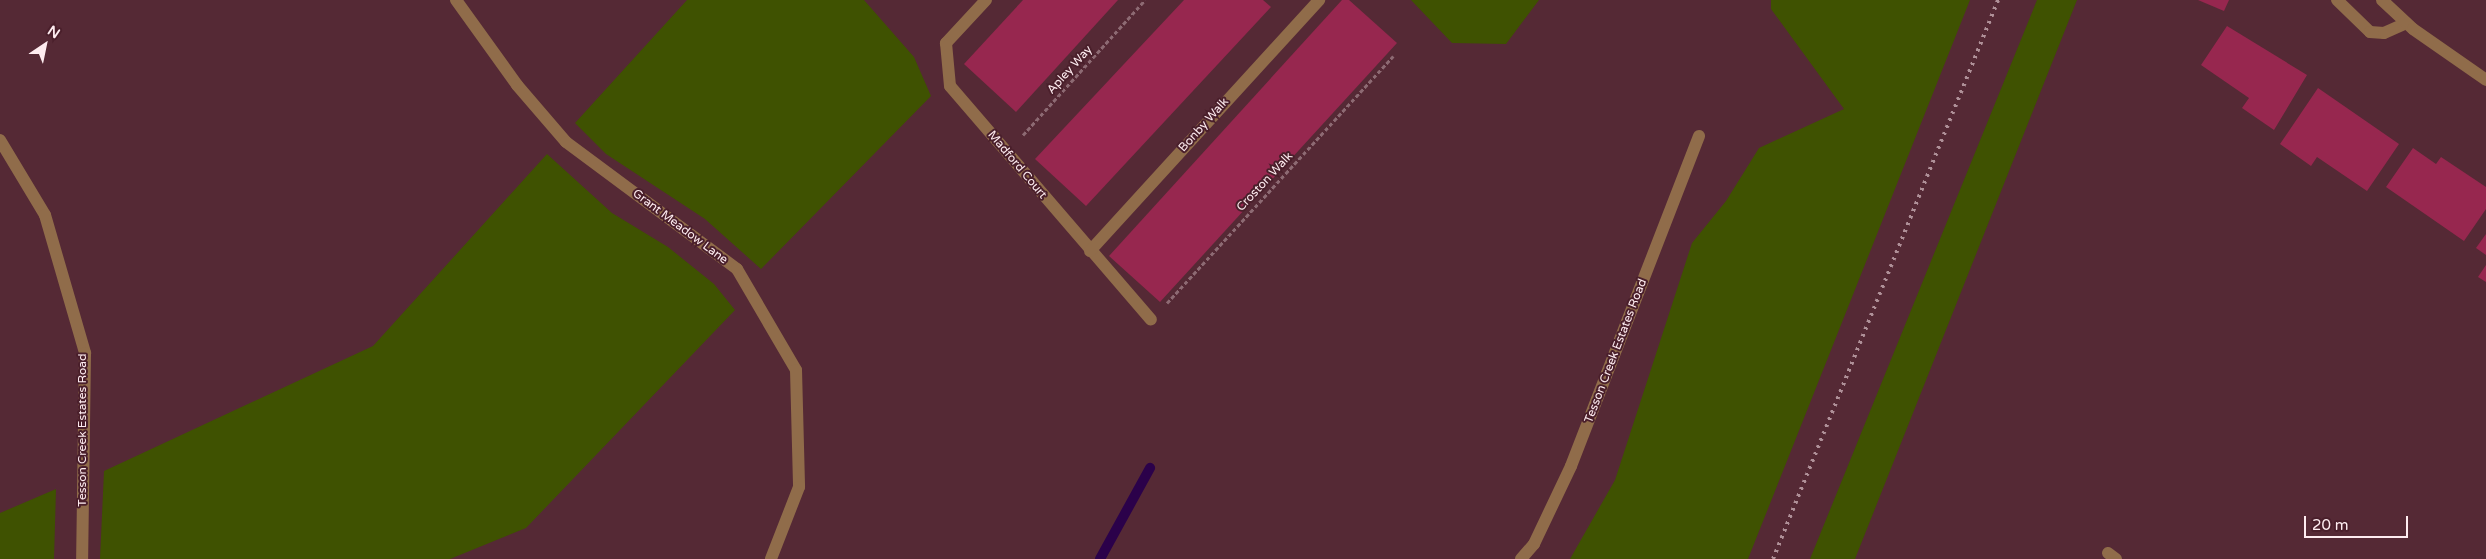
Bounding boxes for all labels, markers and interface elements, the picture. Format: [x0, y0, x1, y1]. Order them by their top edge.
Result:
north arrow [20, 20, 70, 70]
text: N [44, 22, 63, 42]
street label: Apley Way [1044, 43, 1096, 97]
street label: Bonby Walk [1176, 95, 1232, 155]
street label: Madford Court [984, 128, 1050, 202]
street label: Croston Walk [1234, 149, 1296, 215]
street label: Grant Meadow Lane [630, 187, 730, 267]
street label: Tesson Creek Estates Road [1582, 277, 1650, 425]
street label: Tesson Creek Estates Road [76, 353, 90, 507]
scale bar [2306, 506, 2410, 538]
text: 20 m [2312, 516, 2349, 534]

